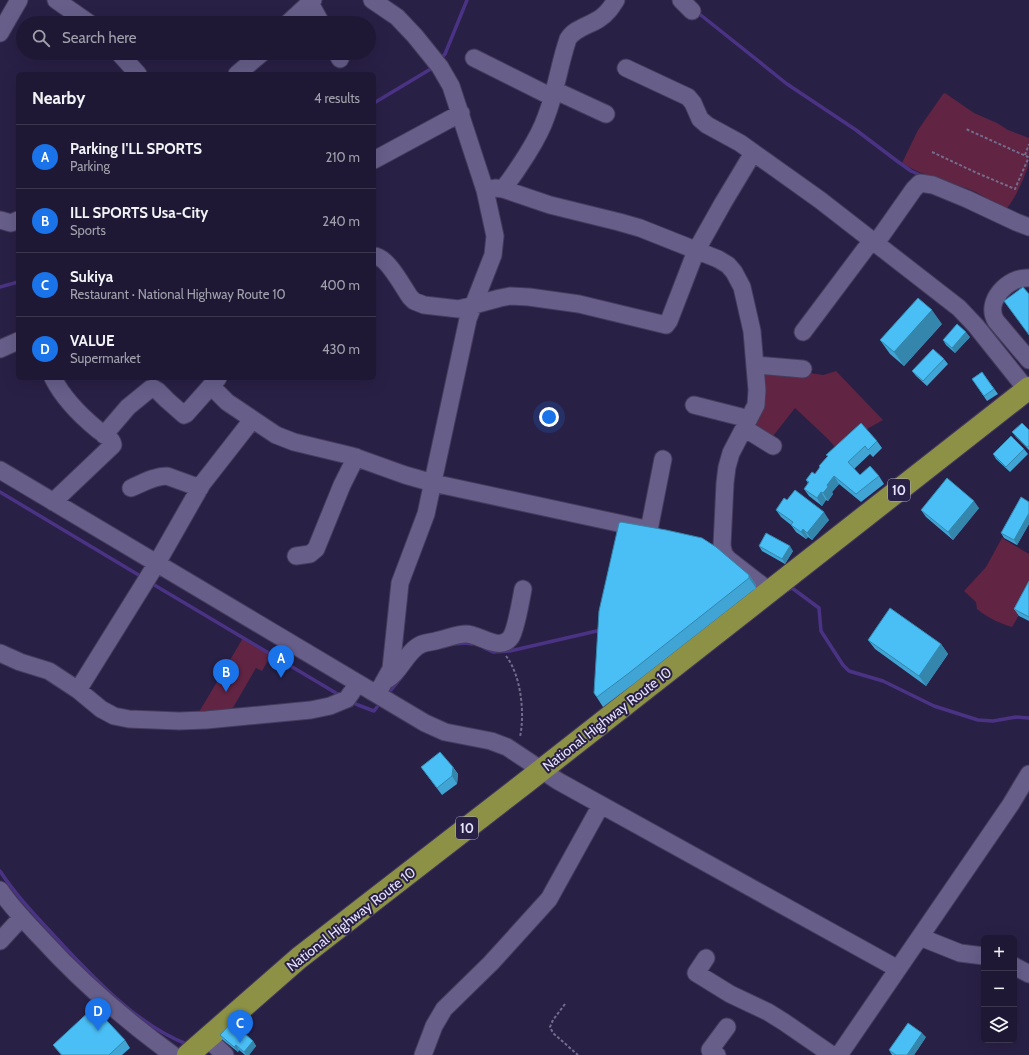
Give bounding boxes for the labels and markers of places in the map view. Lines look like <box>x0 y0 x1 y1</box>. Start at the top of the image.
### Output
pin: A <box>268 645 294 678</box>
pin: B <box>213 659 239 692</box>
pin: D <box>85 998 111 1031</box>
pin: C <box>227 1010 253 1043</box>

